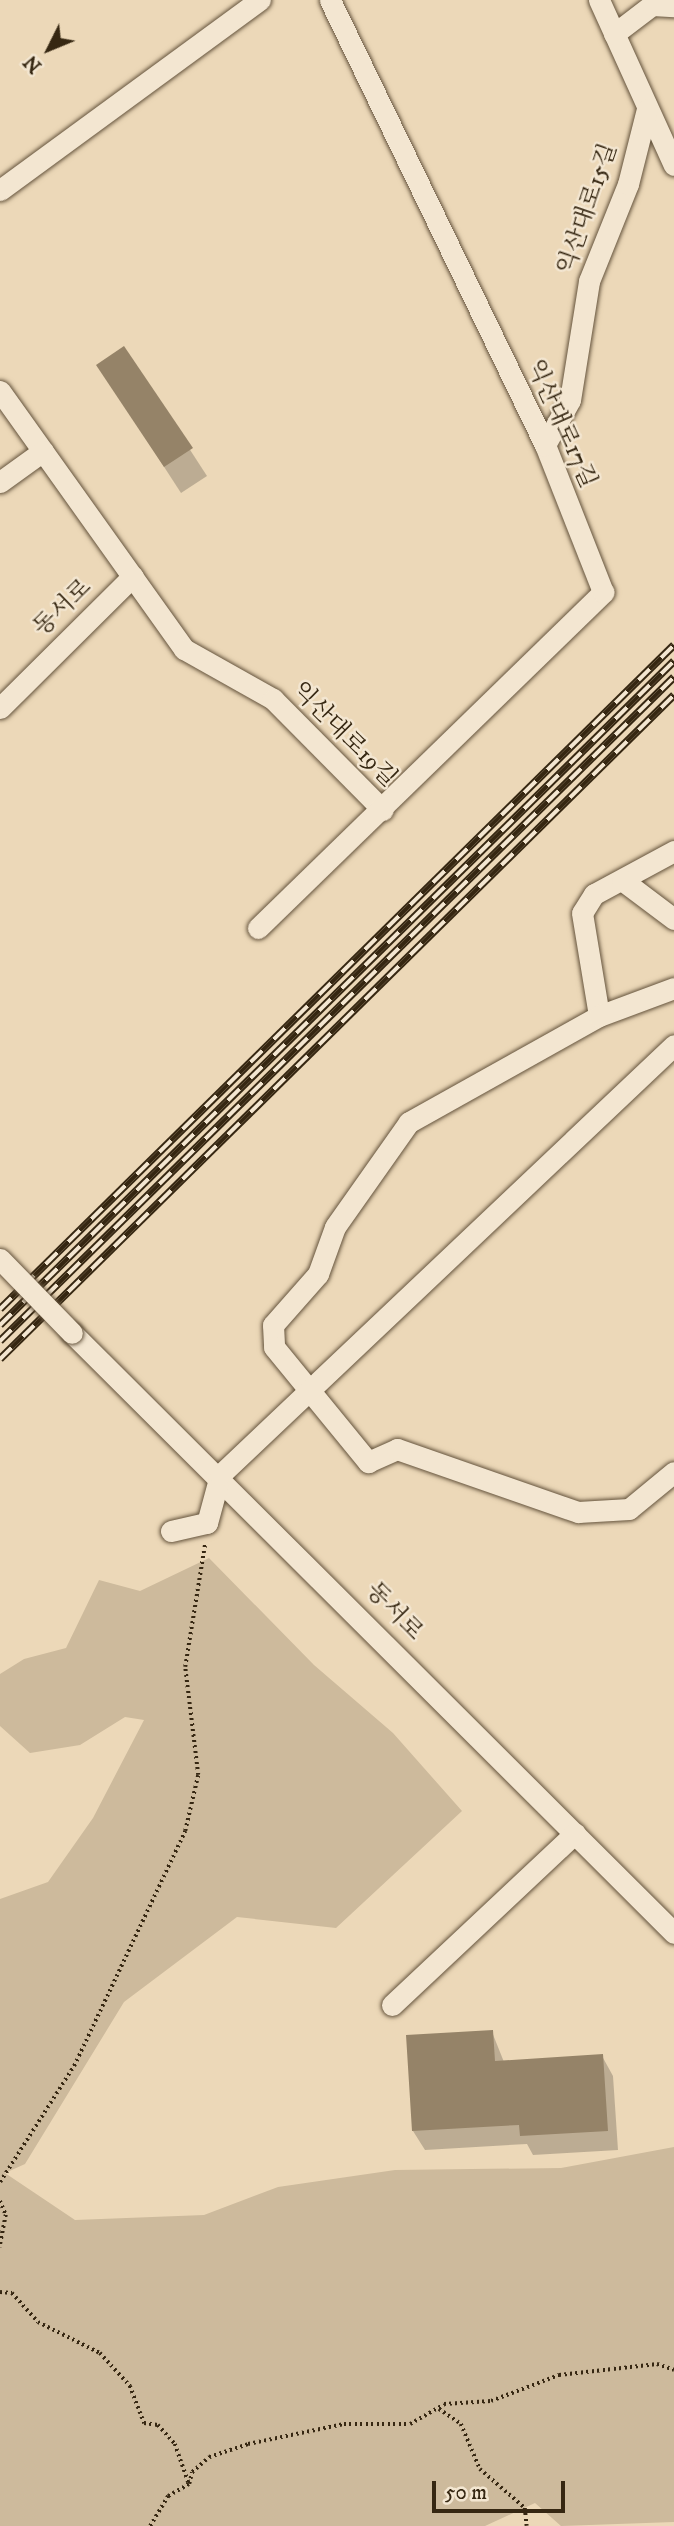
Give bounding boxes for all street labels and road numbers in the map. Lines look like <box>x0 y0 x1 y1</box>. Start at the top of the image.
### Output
street label: 익산대로15길 <box>552 140 624 278</box>
street label: 익산대로17길 <box>520 355 602 493</box>
street label: 동서로 <box>28 573 98 643</box>
street label: 익산대로19길 <box>286 677 402 793</box>
street label: 동서로 <box>359 1577 429 1647</box>

